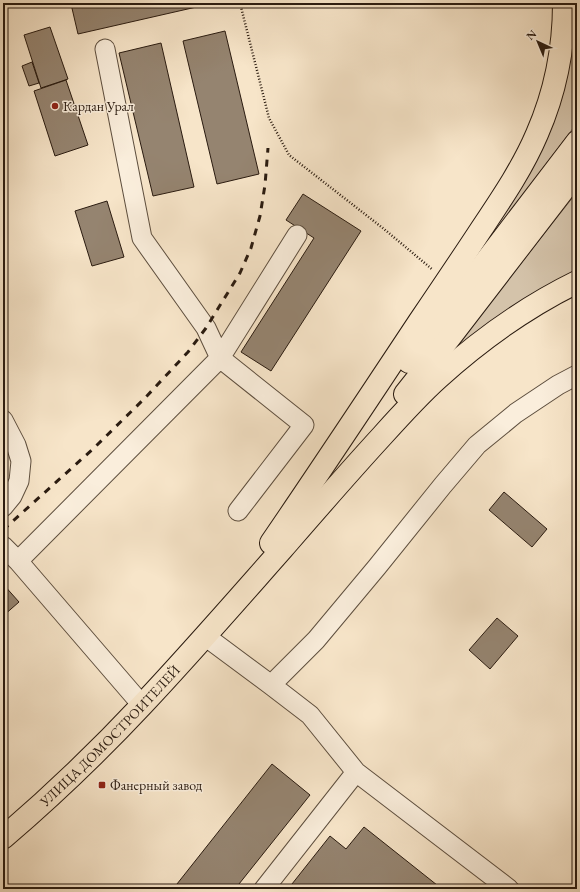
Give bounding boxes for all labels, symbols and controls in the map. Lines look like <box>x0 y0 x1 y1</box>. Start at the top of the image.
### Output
north arrow <box>518 22 558 62</box>
text: N <box>523 27 539 43</box>
place label: Кардан Урал <box>63 97 134 115</box>
marker: Кардан Урал <box>50 101 60 111</box>
street label: УЛИЦА ДОМОСТРОИТЕЛЕЙ <box>35 661 184 811</box>
place label: Фанерный завод <box>110 776 203 794</box>
marker: Фанерный завод <box>97 780 107 790</box>

